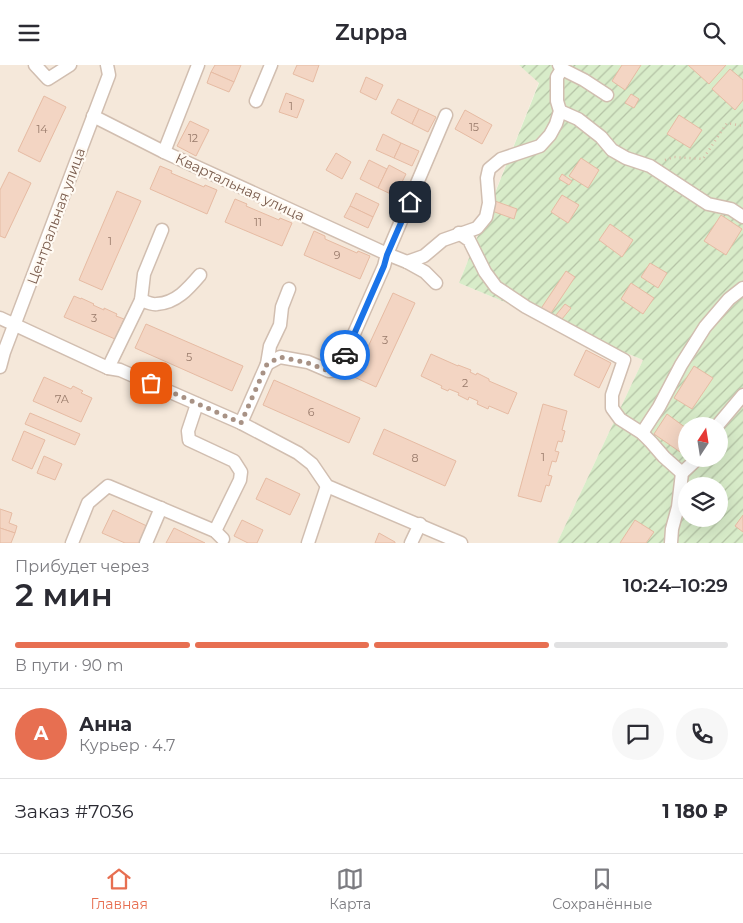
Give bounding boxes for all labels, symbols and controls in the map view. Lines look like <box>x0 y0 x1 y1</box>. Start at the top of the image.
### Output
icon: menu <box>15 19 43 47</box>
text: Zuppa <box>335 19 408 46</box>
icon: search <box>700 19 728 47</box>
house number: 1 <box>289 99 293 113</box>
house number: 15 <box>469 120 479 134</box>
house number: 14 <box>36 122 48 136</box>
house number: 12 <box>188 131 198 145</box>
street label: Центральная улица <box>23 145 89 287</box>
street label: Квартальная улица <box>172 149 308 225</box>
pin <box>389 181 431 223</box>
icon: home <box>396 188 424 216</box>
house number: 11 <box>254 215 262 229</box>
house number: 1 <box>108 234 112 248</box>
house number: 9 <box>334 248 341 262</box>
house number: 3 <box>91 311 97 325</box>
courier <box>320 330 370 380</box>
house number: 3 <box>382 333 388 347</box>
icon: car <box>331 341 359 369</box>
house number: 5 <box>186 350 192 364</box>
pin <box>130 362 172 404</box>
icon: bag <box>137 369 165 397</box>
house number: 2 <box>462 376 468 390</box>
house number: 7А <box>55 392 70 406</box>
house number: 6 <box>308 405 315 419</box>
north arrow <box>678 417 728 467</box>
map controls <box>678 417 728 527</box>
house number: 1 <box>541 450 545 464</box>
house number: 8 <box>411 451 419 465</box>
button: layers <box>678 477 728 527</box>
text: Прибудет через <box>15 557 150 576</box>
text: 10:24–10:29 <box>623 574 728 597</box>
text: 2 мин <box>15 575 113 614</box>
text: В пути · 90 m <box>15 656 123 675</box>
button: chat <box>612 708 664 760</box>
button: phone <box>676 708 728 760</box>
text: Анна <box>79 713 132 736</box>
text: А <box>33 722 49 745</box>
text: Курьер · 4.7 <box>79 736 176 755</box>
text: Заказ #7036 <box>15 800 134 823</box>
text: 1 180 ₽ <box>662 800 728 823</box>
tab: Главная <box>91 865 148 913</box>
tab: Карта <box>329 865 371 913</box>
tab: Сохранённые <box>552 865 652 913</box>

